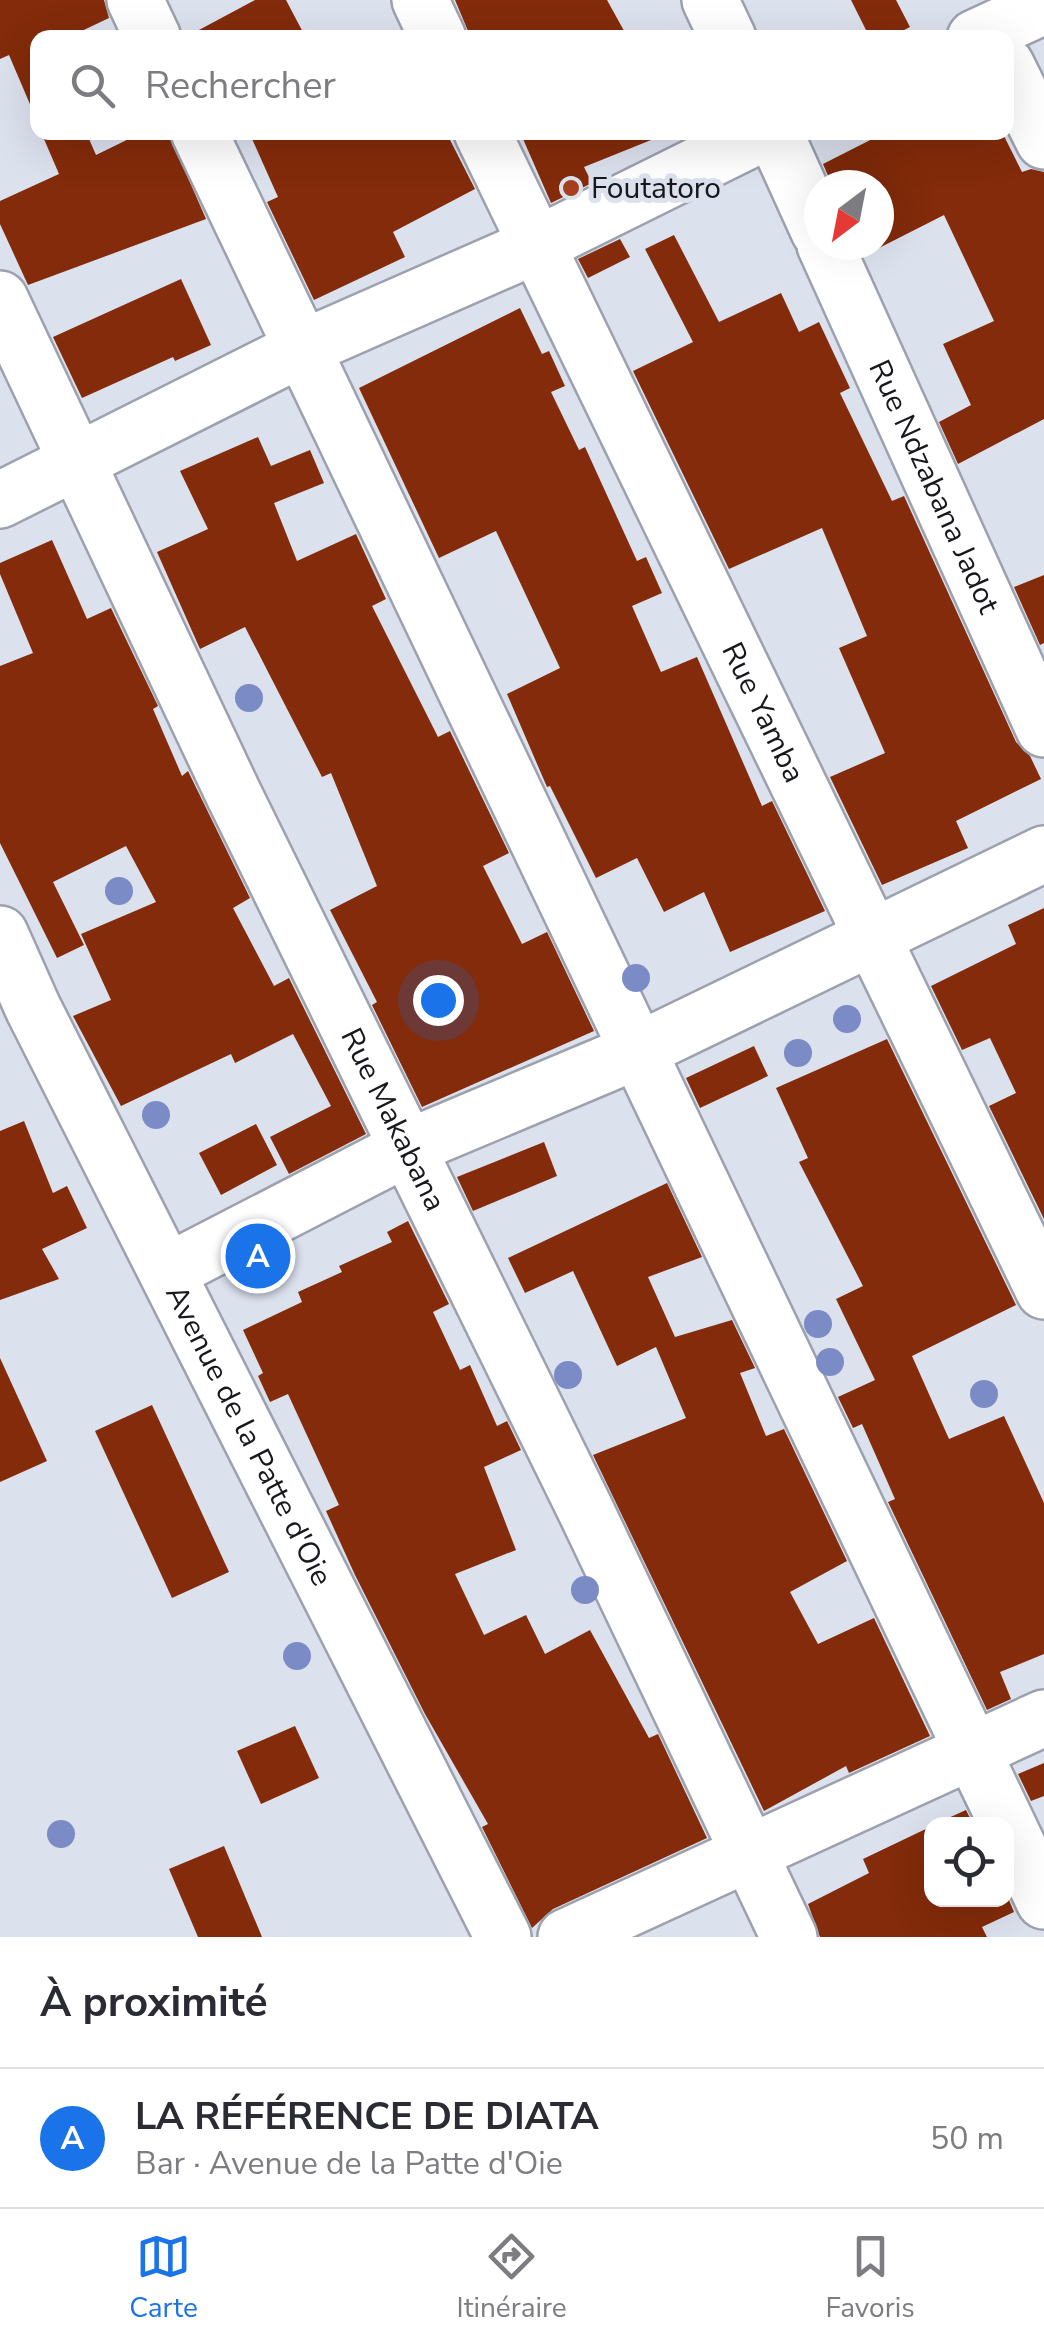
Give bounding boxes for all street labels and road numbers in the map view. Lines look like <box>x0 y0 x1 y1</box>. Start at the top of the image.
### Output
street label: Rue Ndzabana Jadot <box>859 353 1010 620</box>
street label: Rue Yamba <box>712 635 815 789</box>
street label: Rue Makabana <box>331 1021 456 1218</box>
street label: Avenue de la Patte d'Oie <box>156 1278 342 1593</box>

